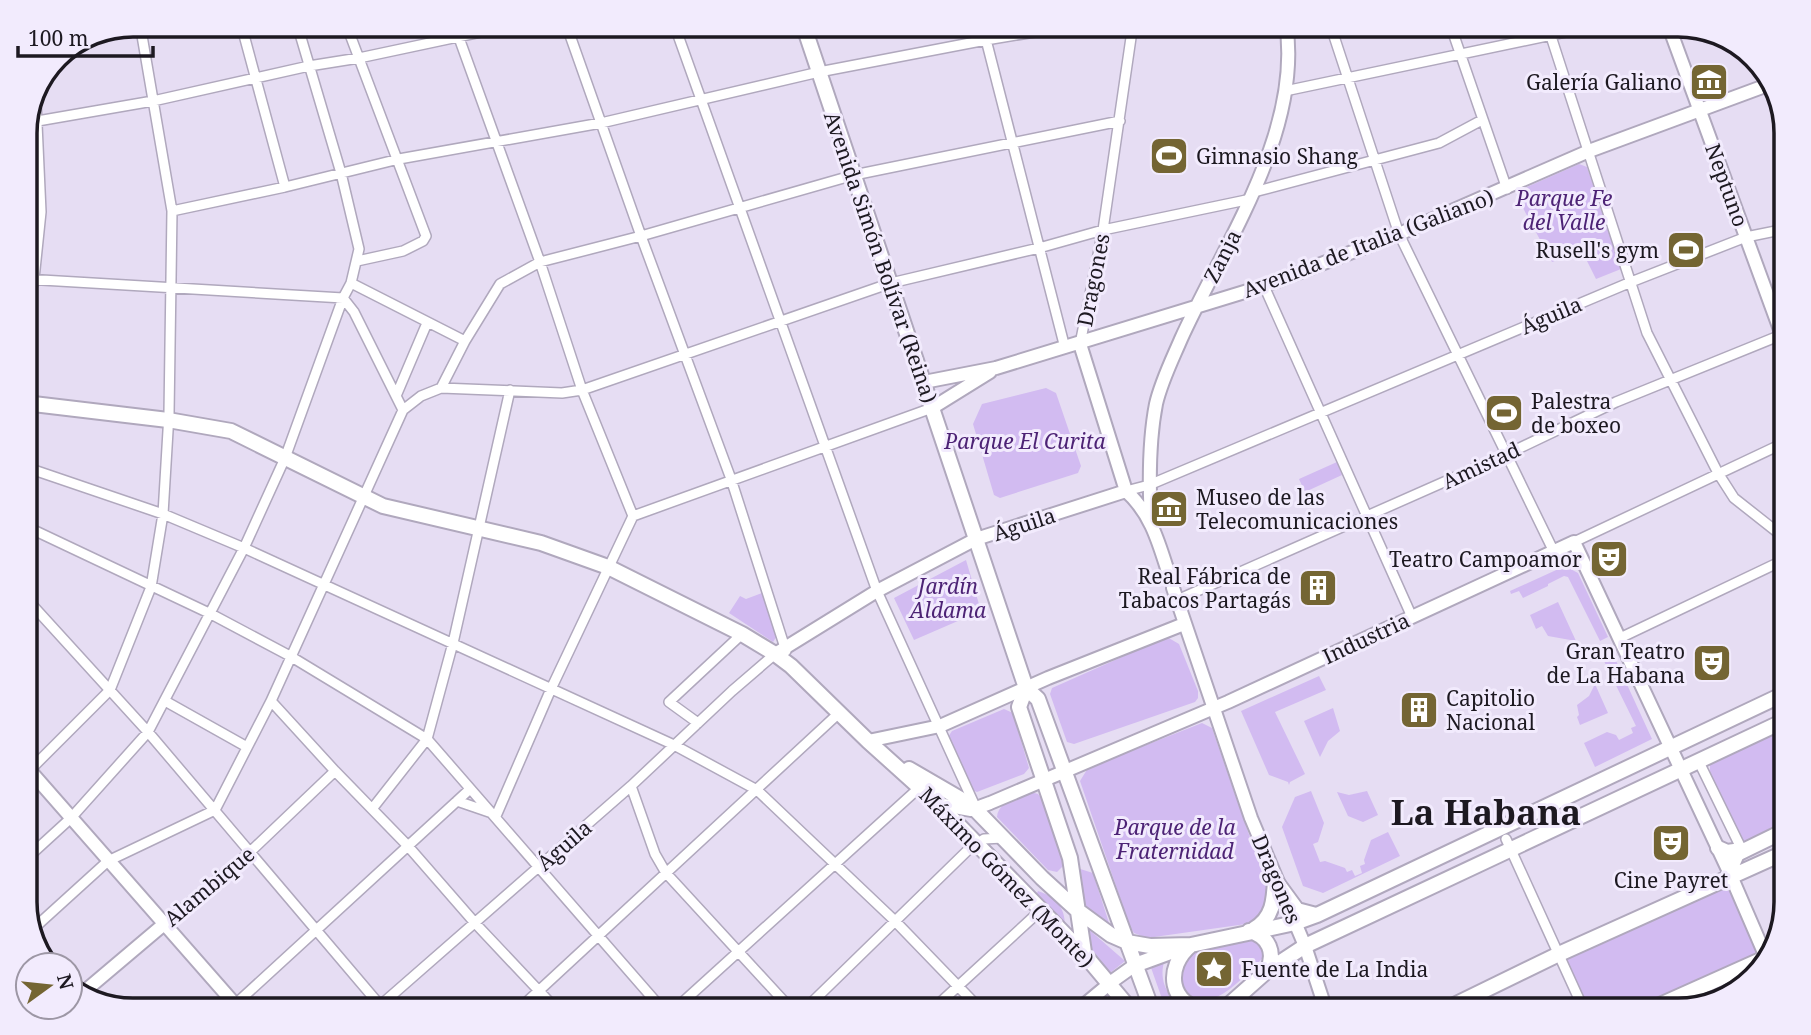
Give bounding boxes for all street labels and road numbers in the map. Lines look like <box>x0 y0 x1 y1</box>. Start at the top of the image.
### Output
street label: Avenida Simón Bolívar (Reina) <box>818 108 944 406</box>
street label: Neptuno <box>1699 140 1755 230</box>
street label: Avenida de Italia (Galiano) <box>1239 182 1497 304</box>
street label: Zanja <box>1197 225 1247 287</box>
street label: Dragones <box>1070 231 1116 329</box>
street label: Águila <box>1516 290 1586 340</box>
street label: Amistad <box>1437 435 1525 495</box>
street label: Águila <box>989 501 1059 547</box>
street label: Industria <box>1318 606 1414 670</box>
street label: Máximo Gómez (Monte) <box>913 781 1101 973</box>
street label: Águila <box>531 813 597 877</box>
street label: Dragones <box>1246 830 1308 928</box>
street label: Alambique <box>158 840 260 932</box>

